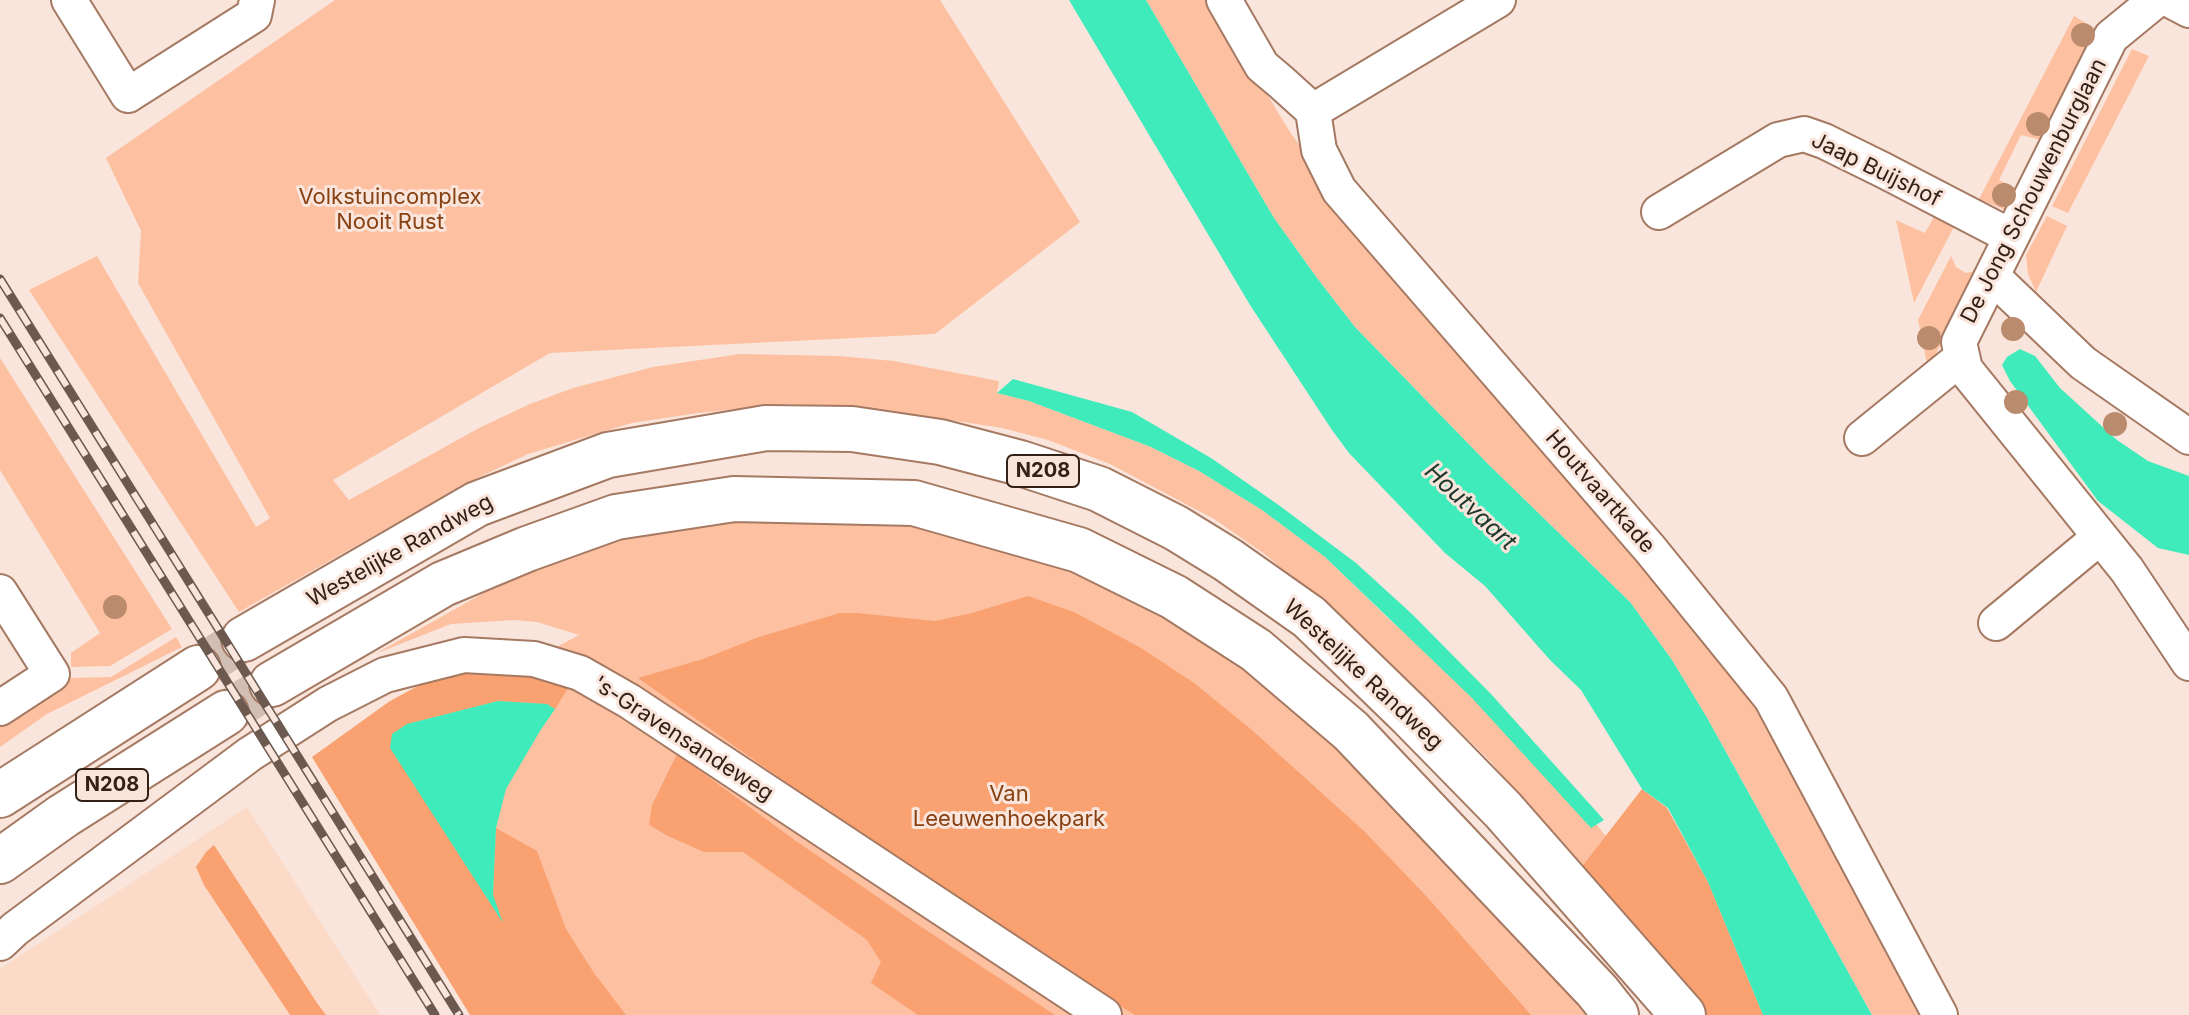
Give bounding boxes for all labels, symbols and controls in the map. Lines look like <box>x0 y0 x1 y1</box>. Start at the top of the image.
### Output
street label: De Jong Schouwenburglaan <box>1956 54 2112 328</box>
street label: Jaap Buijshof <box>1807 127 1945 213</box>
park label: Volkstuincomplex Nooit Rust <box>299 184 481 236</box>
street label: Houtvaartkade <box>1540 425 1660 559</box>
road number: N208 <box>1007 455 1079 487</box>
water label: Houtvaart <box>1418 457 1522 557</box>
street label: Westelijke Randweg <box>303 489 497 613</box>
street label: Westelijke Randweg <box>1278 594 1448 756</box>
street label: 's-Gravensandeweg <box>588 671 778 807</box>
road number: N208 <box>76 769 148 801</box>
park label: Van Leeuwenhoekpark <box>913 781 1105 832</box>

